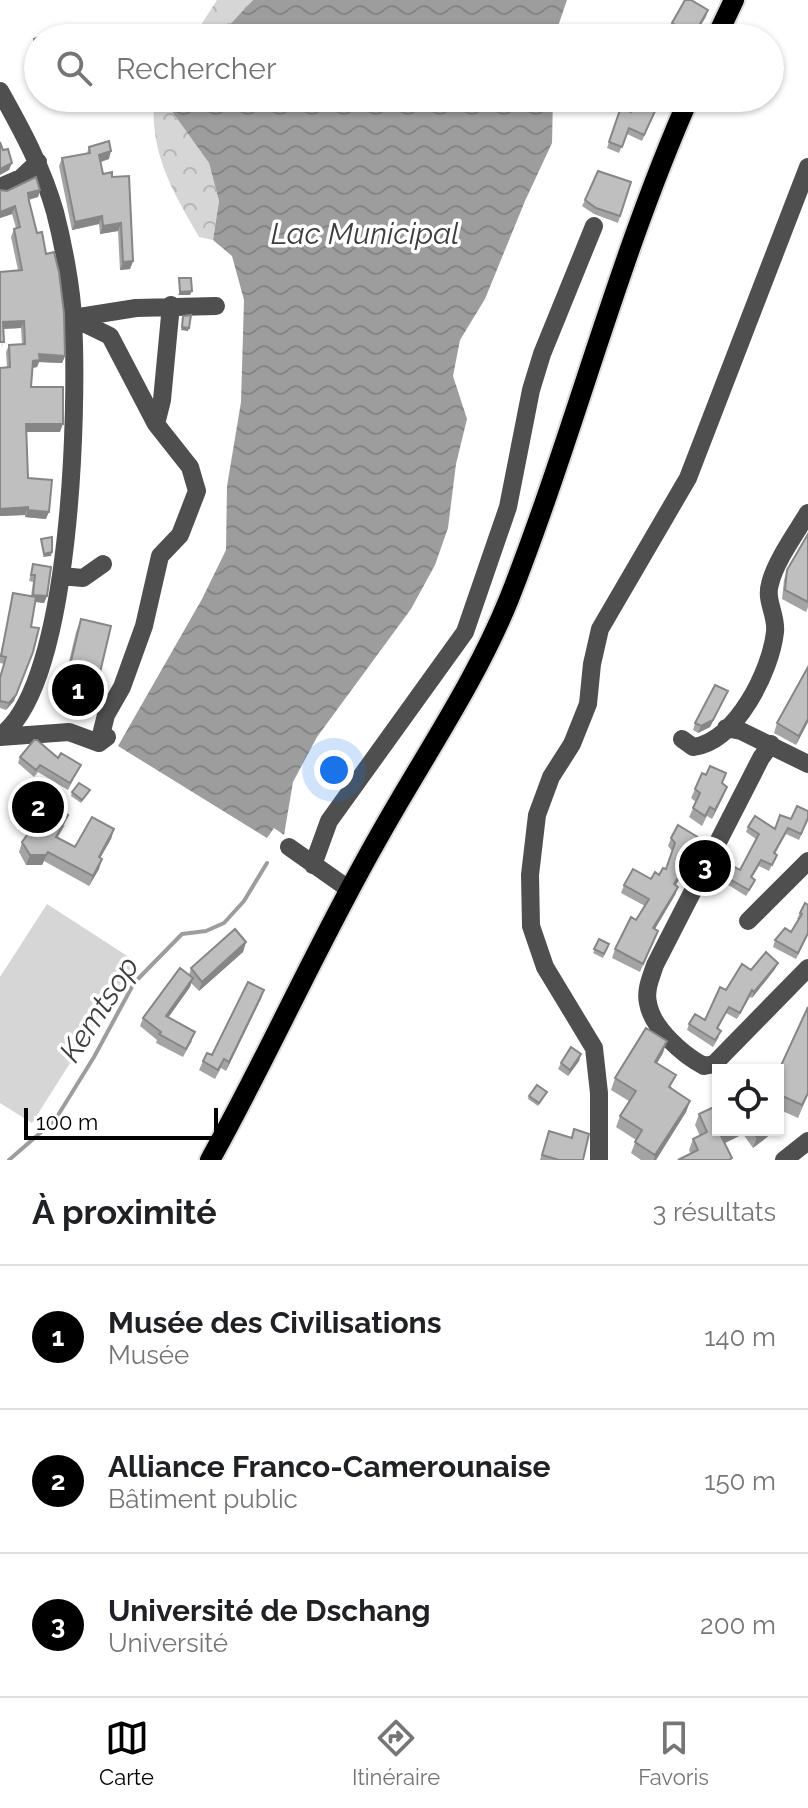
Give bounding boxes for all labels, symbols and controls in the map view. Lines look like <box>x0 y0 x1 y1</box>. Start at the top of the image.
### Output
search box <box>24 24 784 112</box>
icon: search <box>52 46 96 90</box>
text: Rechercher <box>116 51 276 86</box>
water label: Lac Municipal <box>271 216 459 251</box>
pin: 1 <box>52 660 104 720</box>
your location <box>314 750 354 790</box>
pin: 2 <box>12 777 64 837</box>
pin: 3 <box>679 836 731 896</box>
water label: Kemtsop <box>52 950 146 1068</box>
map controls <box>712 1064 784 1136</box>
button: locate <box>712 1064 784 1136</box>
scale bar <box>24 1104 218 1140</box>
text: 100 m <box>36 1109 98 1135</box>
text: À proximité <box>32 1192 217 1232</box>
text: 3 résultats <box>652 1197 776 1227</box>
text: Musée des Civilisations <box>108 1305 442 1340</box>
text: 1 <box>52 1322 64 1352</box>
text: 140 m <box>704 1322 776 1352</box>
text: Musée <box>108 1340 189 1370</box>
text: Alliance Franco-Camerounaise <box>108 1449 550 1484</box>
text: 2 <box>51 1466 65 1496</box>
text: 150 m <box>704 1466 776 1496</box>
text: Bâtiment public <box>108 1484 298 1514</box>
text: Université de Dschang <box>108 1593 431 1628</box>
text: 3 <box>51 1610 65 1640</box>
text: 200 m <box>700 1610 776 1640</box>
text: Université <box>108 1628 228 1658</box>
tab: Carte <box>99 1716 154 1790</box>
tab: Itinéraire <box>352 1716 440 1790</box>
tab: Favoris <box>638 1716 709 1790</box>

